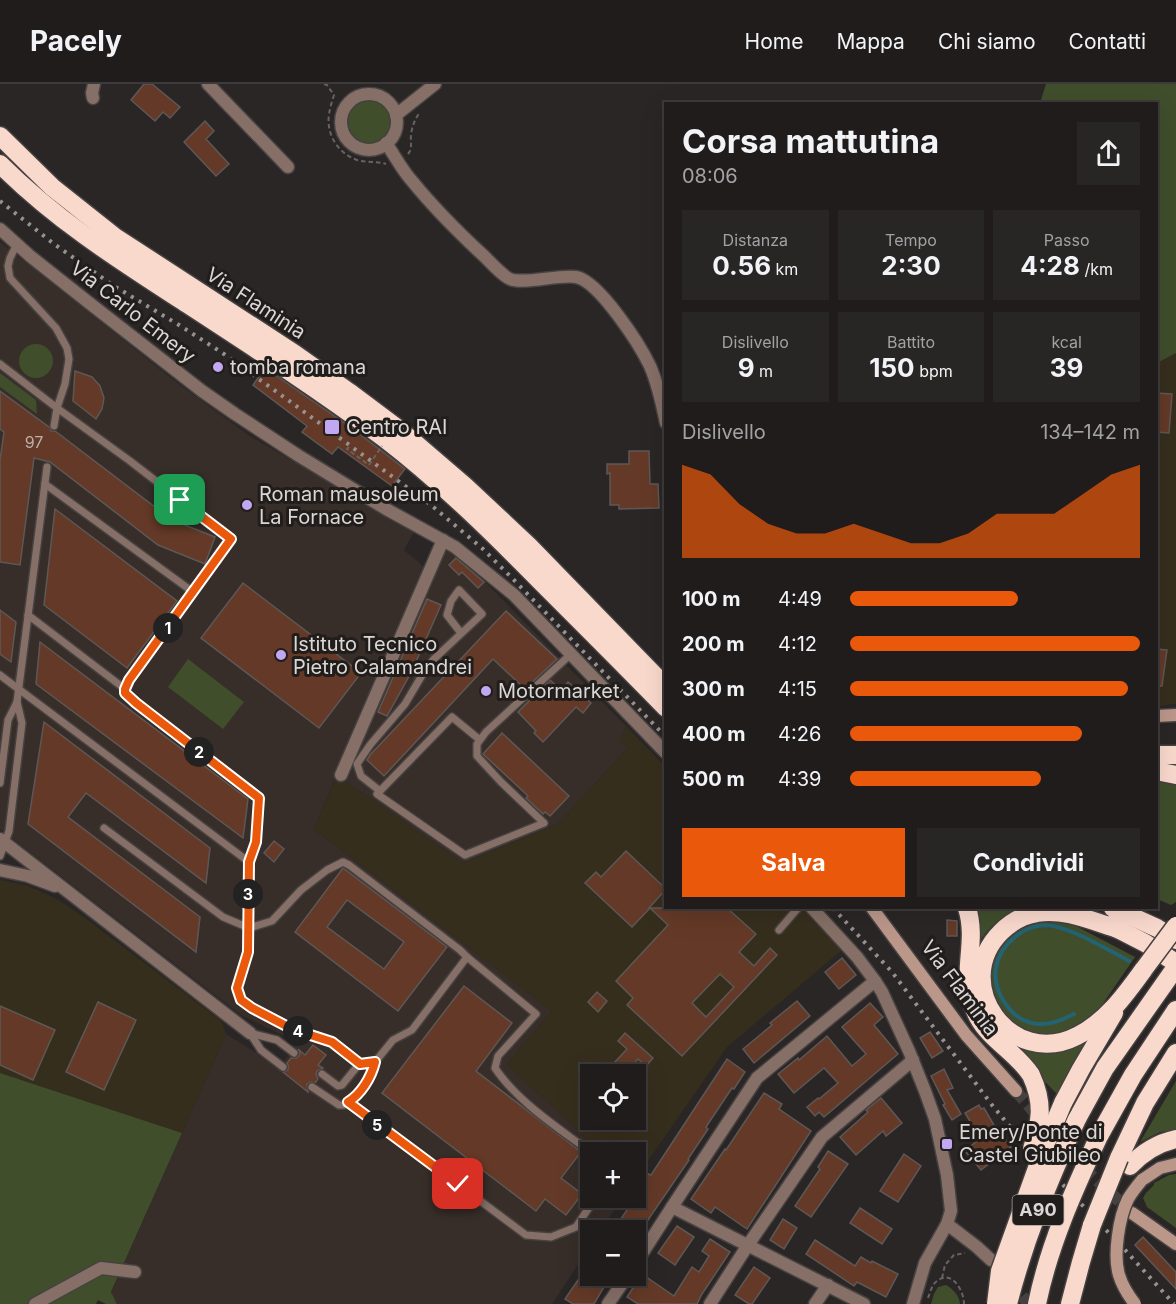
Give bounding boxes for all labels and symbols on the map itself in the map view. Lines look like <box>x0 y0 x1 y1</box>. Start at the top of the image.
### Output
street label: Via Carlo Emery <box>66 256 200 368</box>
street label: Via Flaminia <box>202 262 310 344</box>
place label: tomba romana <box>230 355 366 379</box>
marker: tomba romana <box>211 360 225 374</box>
place label: Centro RAI <box>346 415 447 439</box>
marker: Centro RAI <box>323 418 341 436</box>
house number: 97 <box>25 432 43 452</box>
pin <box>154 474 205 525</box>
place label: Roman mausoleum La Fornace <box>259 482 439 529</box>
marker: Roman mausoleum La Fornace <box>240 498 254 512</box>
pin: 1 <box>153 613 183 643</box>
place label: Istituto Tecnico Pietro Calamandrei <box>293 632 472 679</box>
marker: Istituto Tecnico Pietro Calamandrei <box>274 648 288 662</box>
place label: Motormarket <box>498 679 620 703</box>
marker: Motormarket <box>479 684 493 698</box>
pin: 2 <box>184 737 214 767</box>
pin: 3 <box>233 879 263 909</box>
street label: Via Flaminia <box>916 935 1004 1041</box>
pin: 4 <box>283 1016 313 1046</box>
pin: 5 <box>362 1110 392 1140</box>
place label: Emery/Ponte di Castel Giubileo <box>959 1120 1103 1167</box>
marker: Emery/Ponte di Castel Giubileo <box>940 1137 954 1151</box>
pin <box>432 1158 483 1209</box>
road number: A90 <box>1012 1195 1064 1225</box>

